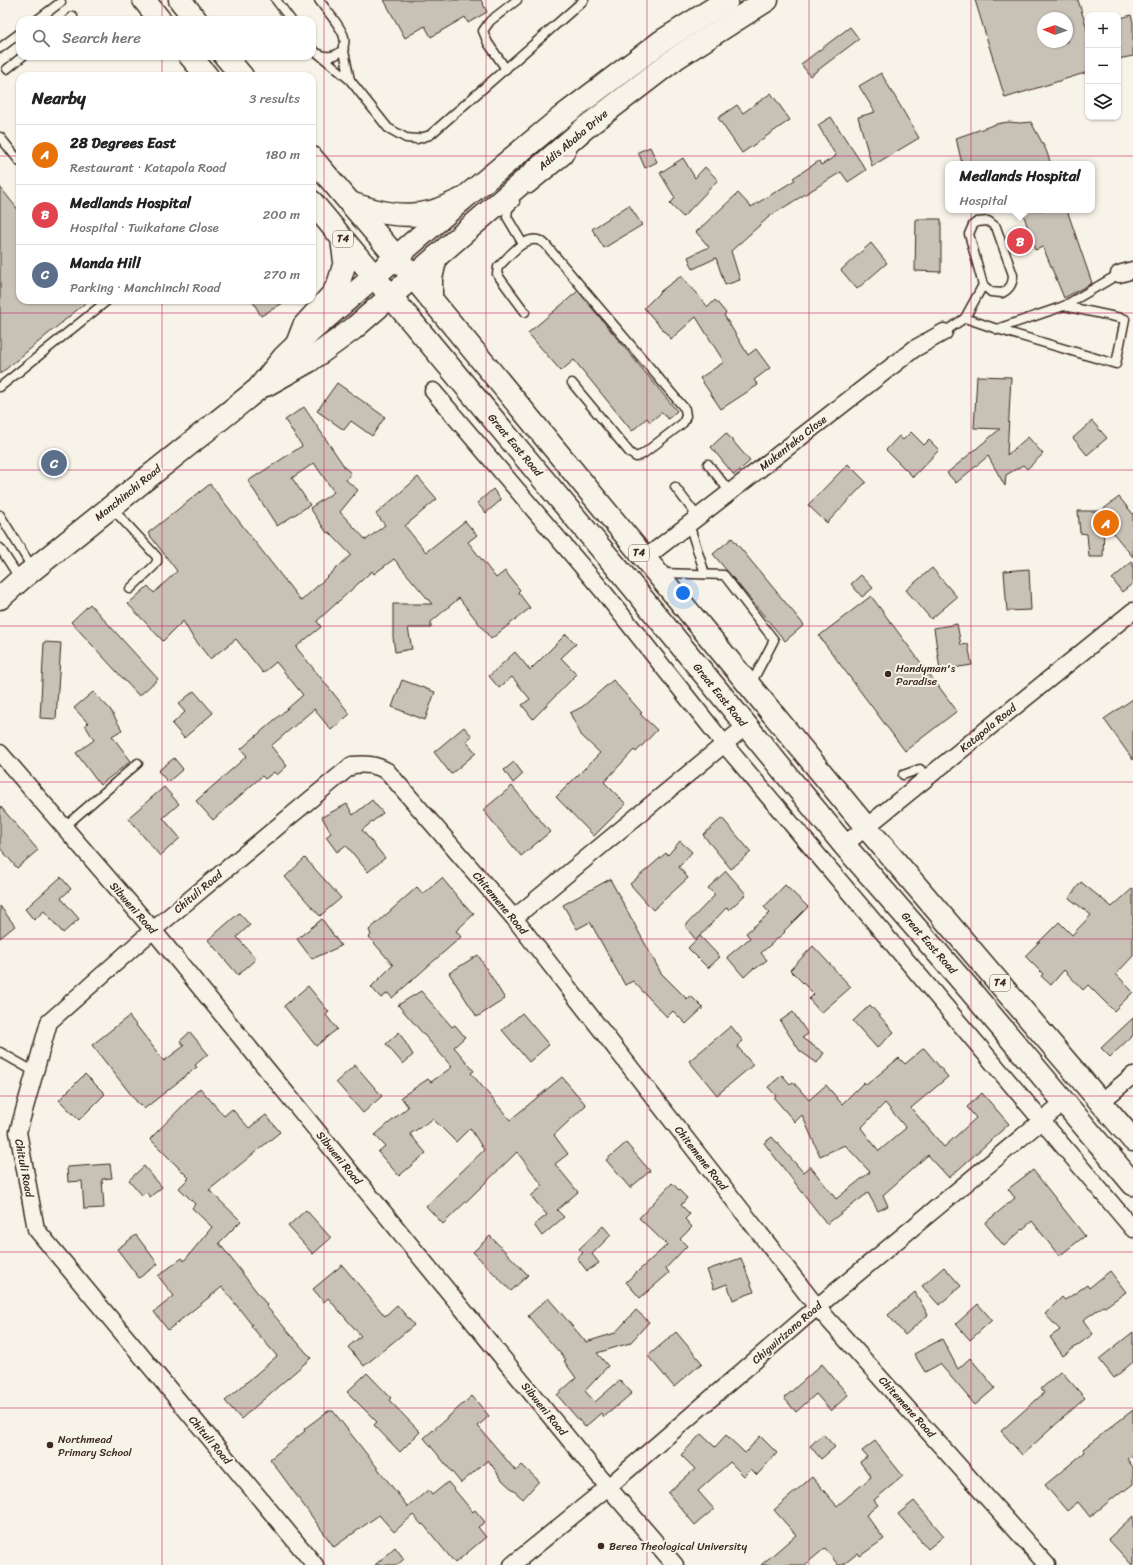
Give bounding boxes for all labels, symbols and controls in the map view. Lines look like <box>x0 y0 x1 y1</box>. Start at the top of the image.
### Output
north arrow <box>1037 12 1073 48</box>
map controls <box>1085 12 1121 120</box>
button: + <box>1085 12 1121 48</box>
search box <box>16 16 316 60</box>
text: Search here <box>62 25 141 51</box>
icon: search <box>30 27 52 49</box>
button: − <box>1085 48 1121 84</box>
text: Nearby <box>32 83 86 113</box>
button: layers <box>1085 84 1121 120</box>
text: 3 results <box>249 87 300 110</box>
street label: Addis Ababa Drive <box>533 105 613 176</box>
text: 28 Degrees East <box>70 130 176 156</box>
text: A <box>41 143 49 166</box>
text: 180 m <box>265 143 300 166</box>
text: Restaurant · Katapola Road <box>70 156 226 179</box>
popup <box>945 161 1095 213</box>
text: Medlands Hospital <box>959 163 1081 189</box>
text: Hospital <box>959 189 1007 212</box>
text: Medlands Hospital <box>70 190 191 216</box>
text: B <box>41 203 49 226</box>
text: 200 m <box>263 203 300 226</box>
text: Hospital · Twikatane Close <box>70 216 219 239</box>
pin: B <box>1007 226 1033 256</box>
road number: T4 <box>333 231 353 247</box>
text: Manda Hill <box>70 250 141 276</box>
text: C <box>41 263 49 286</box>
text: 270 m <box>263 263 300 286</box>
text: Parking · Manchinchi Road <box>70 276 220 299</box>
street label: Great East Road <box>483 409 548 482</box>
street label: Mukenteka Close <box>755 410 832 476</box>
pin: C <box>41 448 67 478</box>
street label: Manchinchi Road <box>90 459 167 526</box>
pin: A <box>1093 508 1119 538</box>
road number: T4 <box>629 545 649 561</box>
your location <box>673 583 693 603</box>
street label: Great East Road <box>688 659 753 732</box>
place label: Handyman's Paradise <box>896 659 956 691</box>
marker: Handyman's Paradise <box>883 669 893 679</box>
street label: Katapola Road <box>955 698 1022 757</box>
street label: Chituli Road <box>169 865 228 918</box>
street label: Chitemene Road <box>468 867 533 940</box>
street label: Sibweni Road <box>105 877 162 940</box>
street label: Great East Road <box>896 907 962 979</box>
road number: T4 <box>990 975 1010 991</box>
street label: Chitemene Road <box>670 1121 733 1195</box>
street label: Sibweni Road <box>311 1127 367 1190</box>
street label: Chituli Road <box>9 1137 39 1200</box>
street label: Chigwirizano Road <box>748 1296 827 1369</box>
street label: Chitemene Road <box>874 1372 941 1443</box>
street label: Sibweni Road <box>516 1378 572 1441</box>
street label: Chituli Road <box>184 1411 237 1470</box>
place label: Northmead Primary School <box>58 1430 133 1462</box>
marker: Northmead Primary School <box>45 1440 55 1450</box>
place label: Berea Theological University <box>609 1537 748 1556</box>
marker: Berea Theological University <box>596 1541 606 1551</box>

